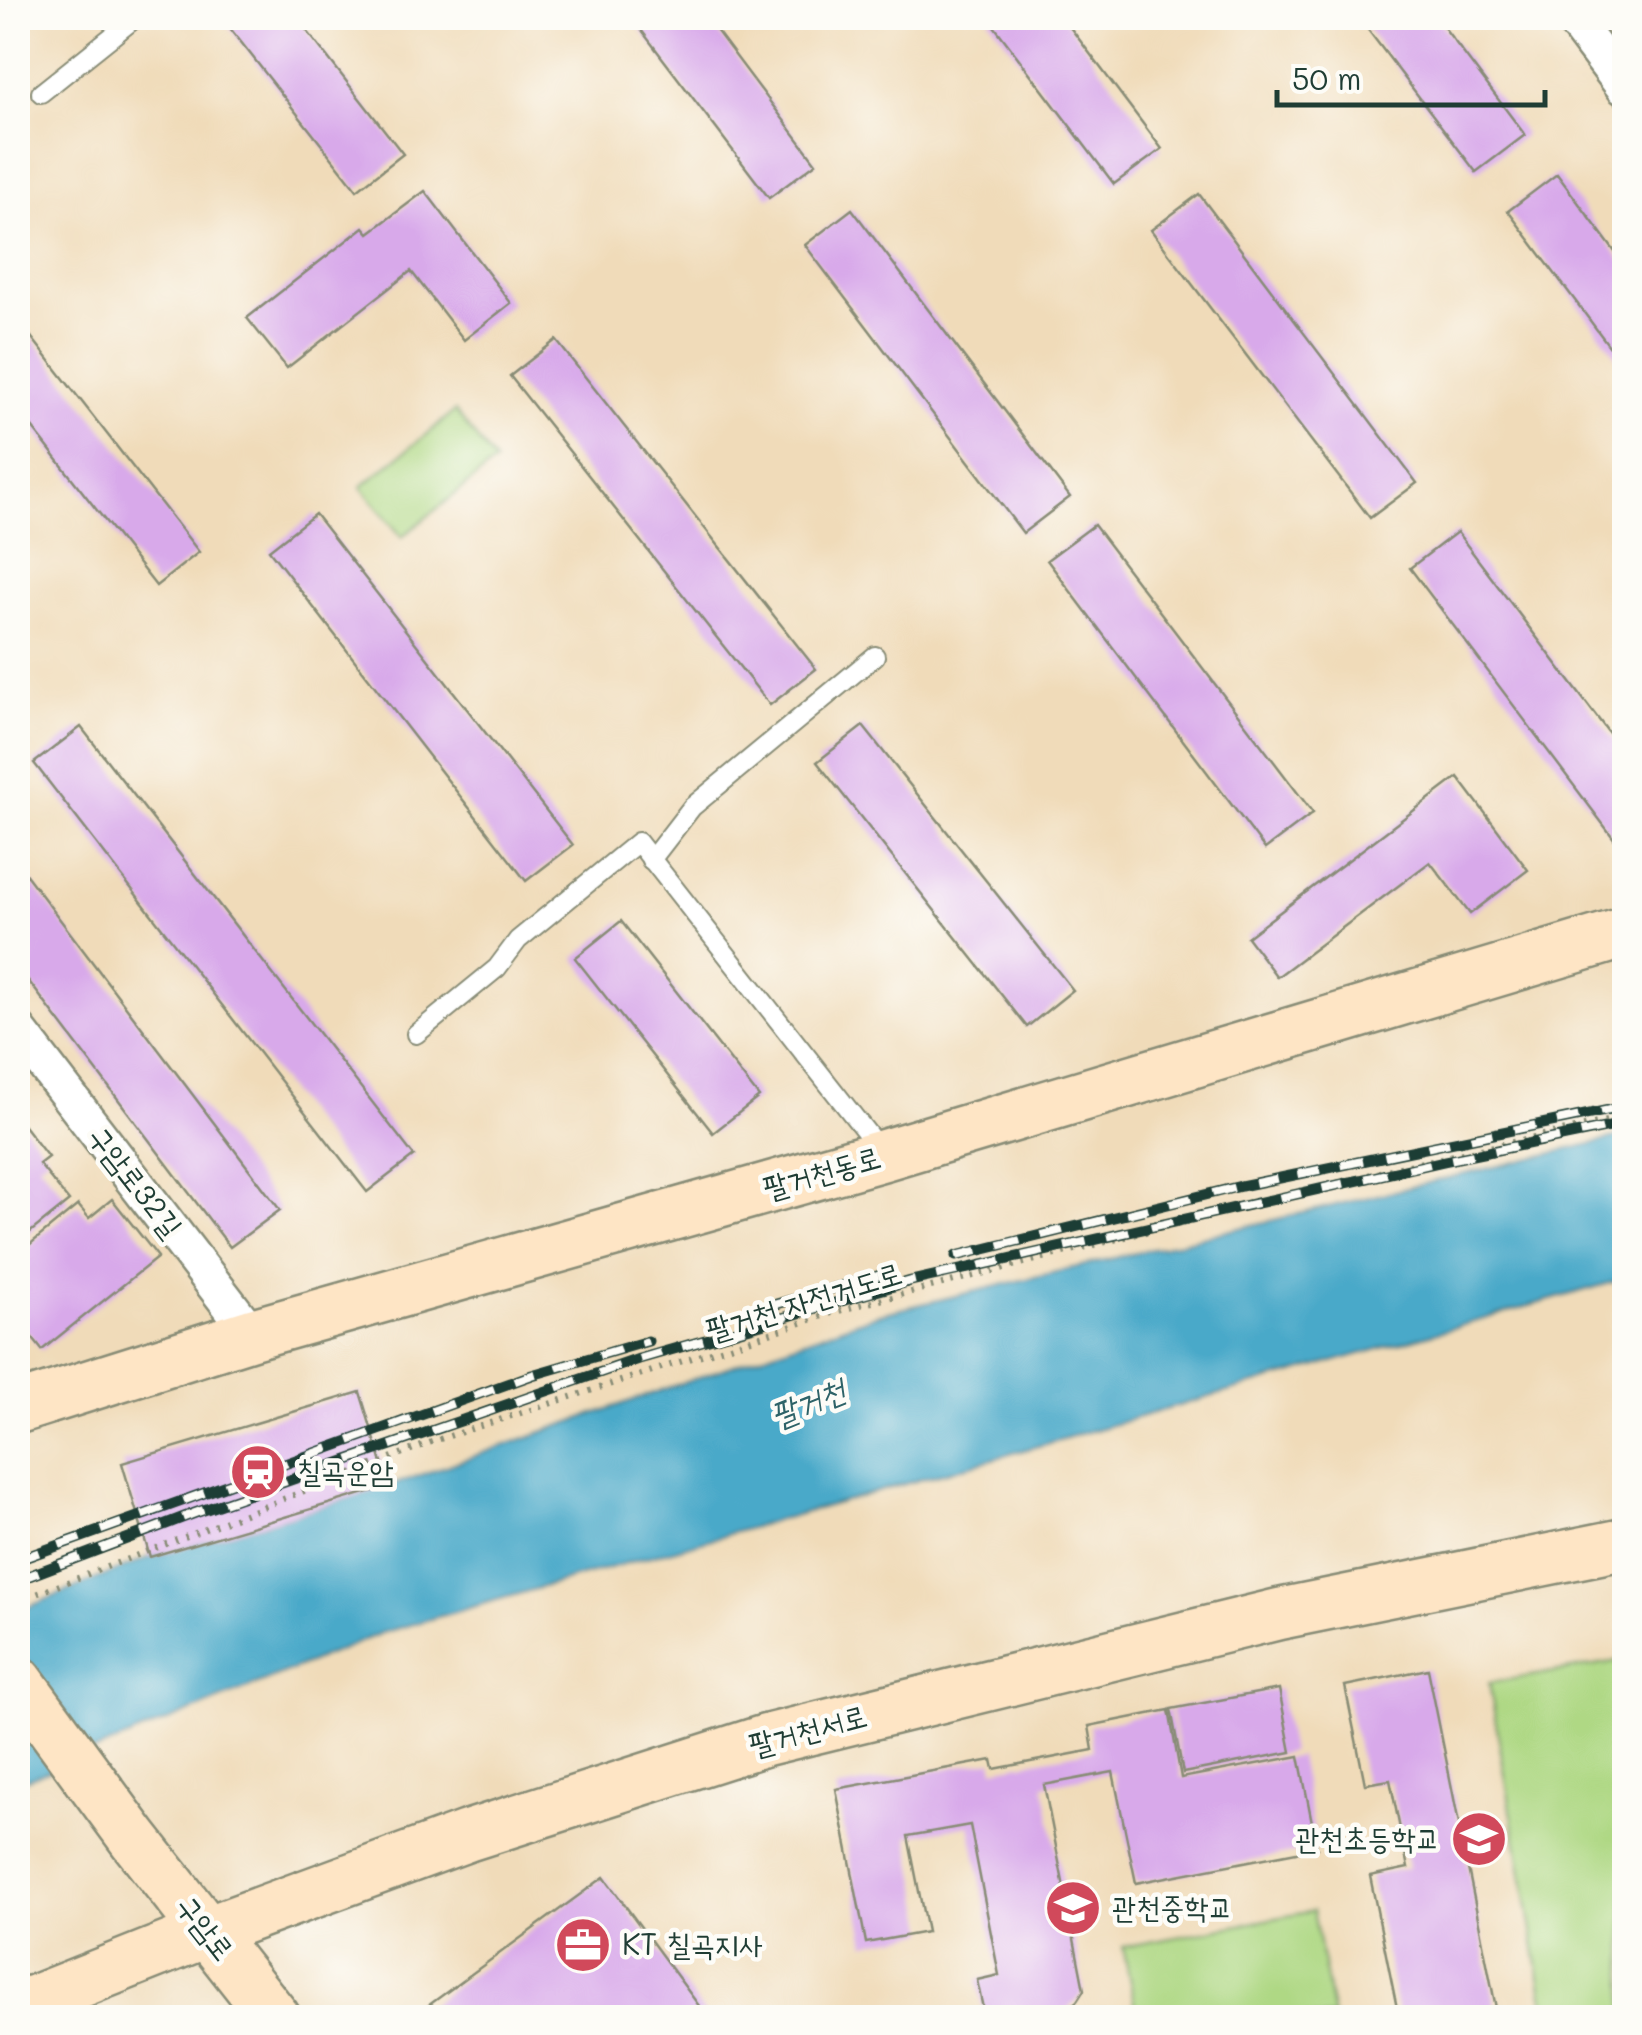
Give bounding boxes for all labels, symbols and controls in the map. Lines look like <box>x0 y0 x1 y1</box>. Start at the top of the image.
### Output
scale bar <box>1277 45 1544 107</box>
text: 50 m <box>1292 58 1362 98</box>
street label: 구암로32길 <box>81 1117 193 1245</box>
street label: 팔거천동로 <box>758 1135 885 1207</box>
street label: 팔거천 자전거도로 <box>701 1251 906 1349</box>
water label: 팔거천 <box>764 1366 854 1435</box>
station icon: 칠곡운암 <box>228 1442 288 1502</box>
place label: 칠곡운암 <box>297 1450 394 1490</box>
street label: 팔거천서로 <box>744 1694 871 1764</box>
school or university icon: 관천초등학교 <box>1449 1809 1509 1869</box>
place label: 관천초등학교 <box>1295 1817 1440 1857</box>
school or university icon: 관천중학교 <box>1043 1878 1103 1938</box>
street label: 구암로 <box>169 1886 245 1968</box>
place label: 관천중학교 <box>1112 1886 1233 1926</box>
office icon: KT 칠곡지사 <box>553 1915 613 1975</box>
place label: KT 칠곡지사 <box>622 1923 763 1963</box>

